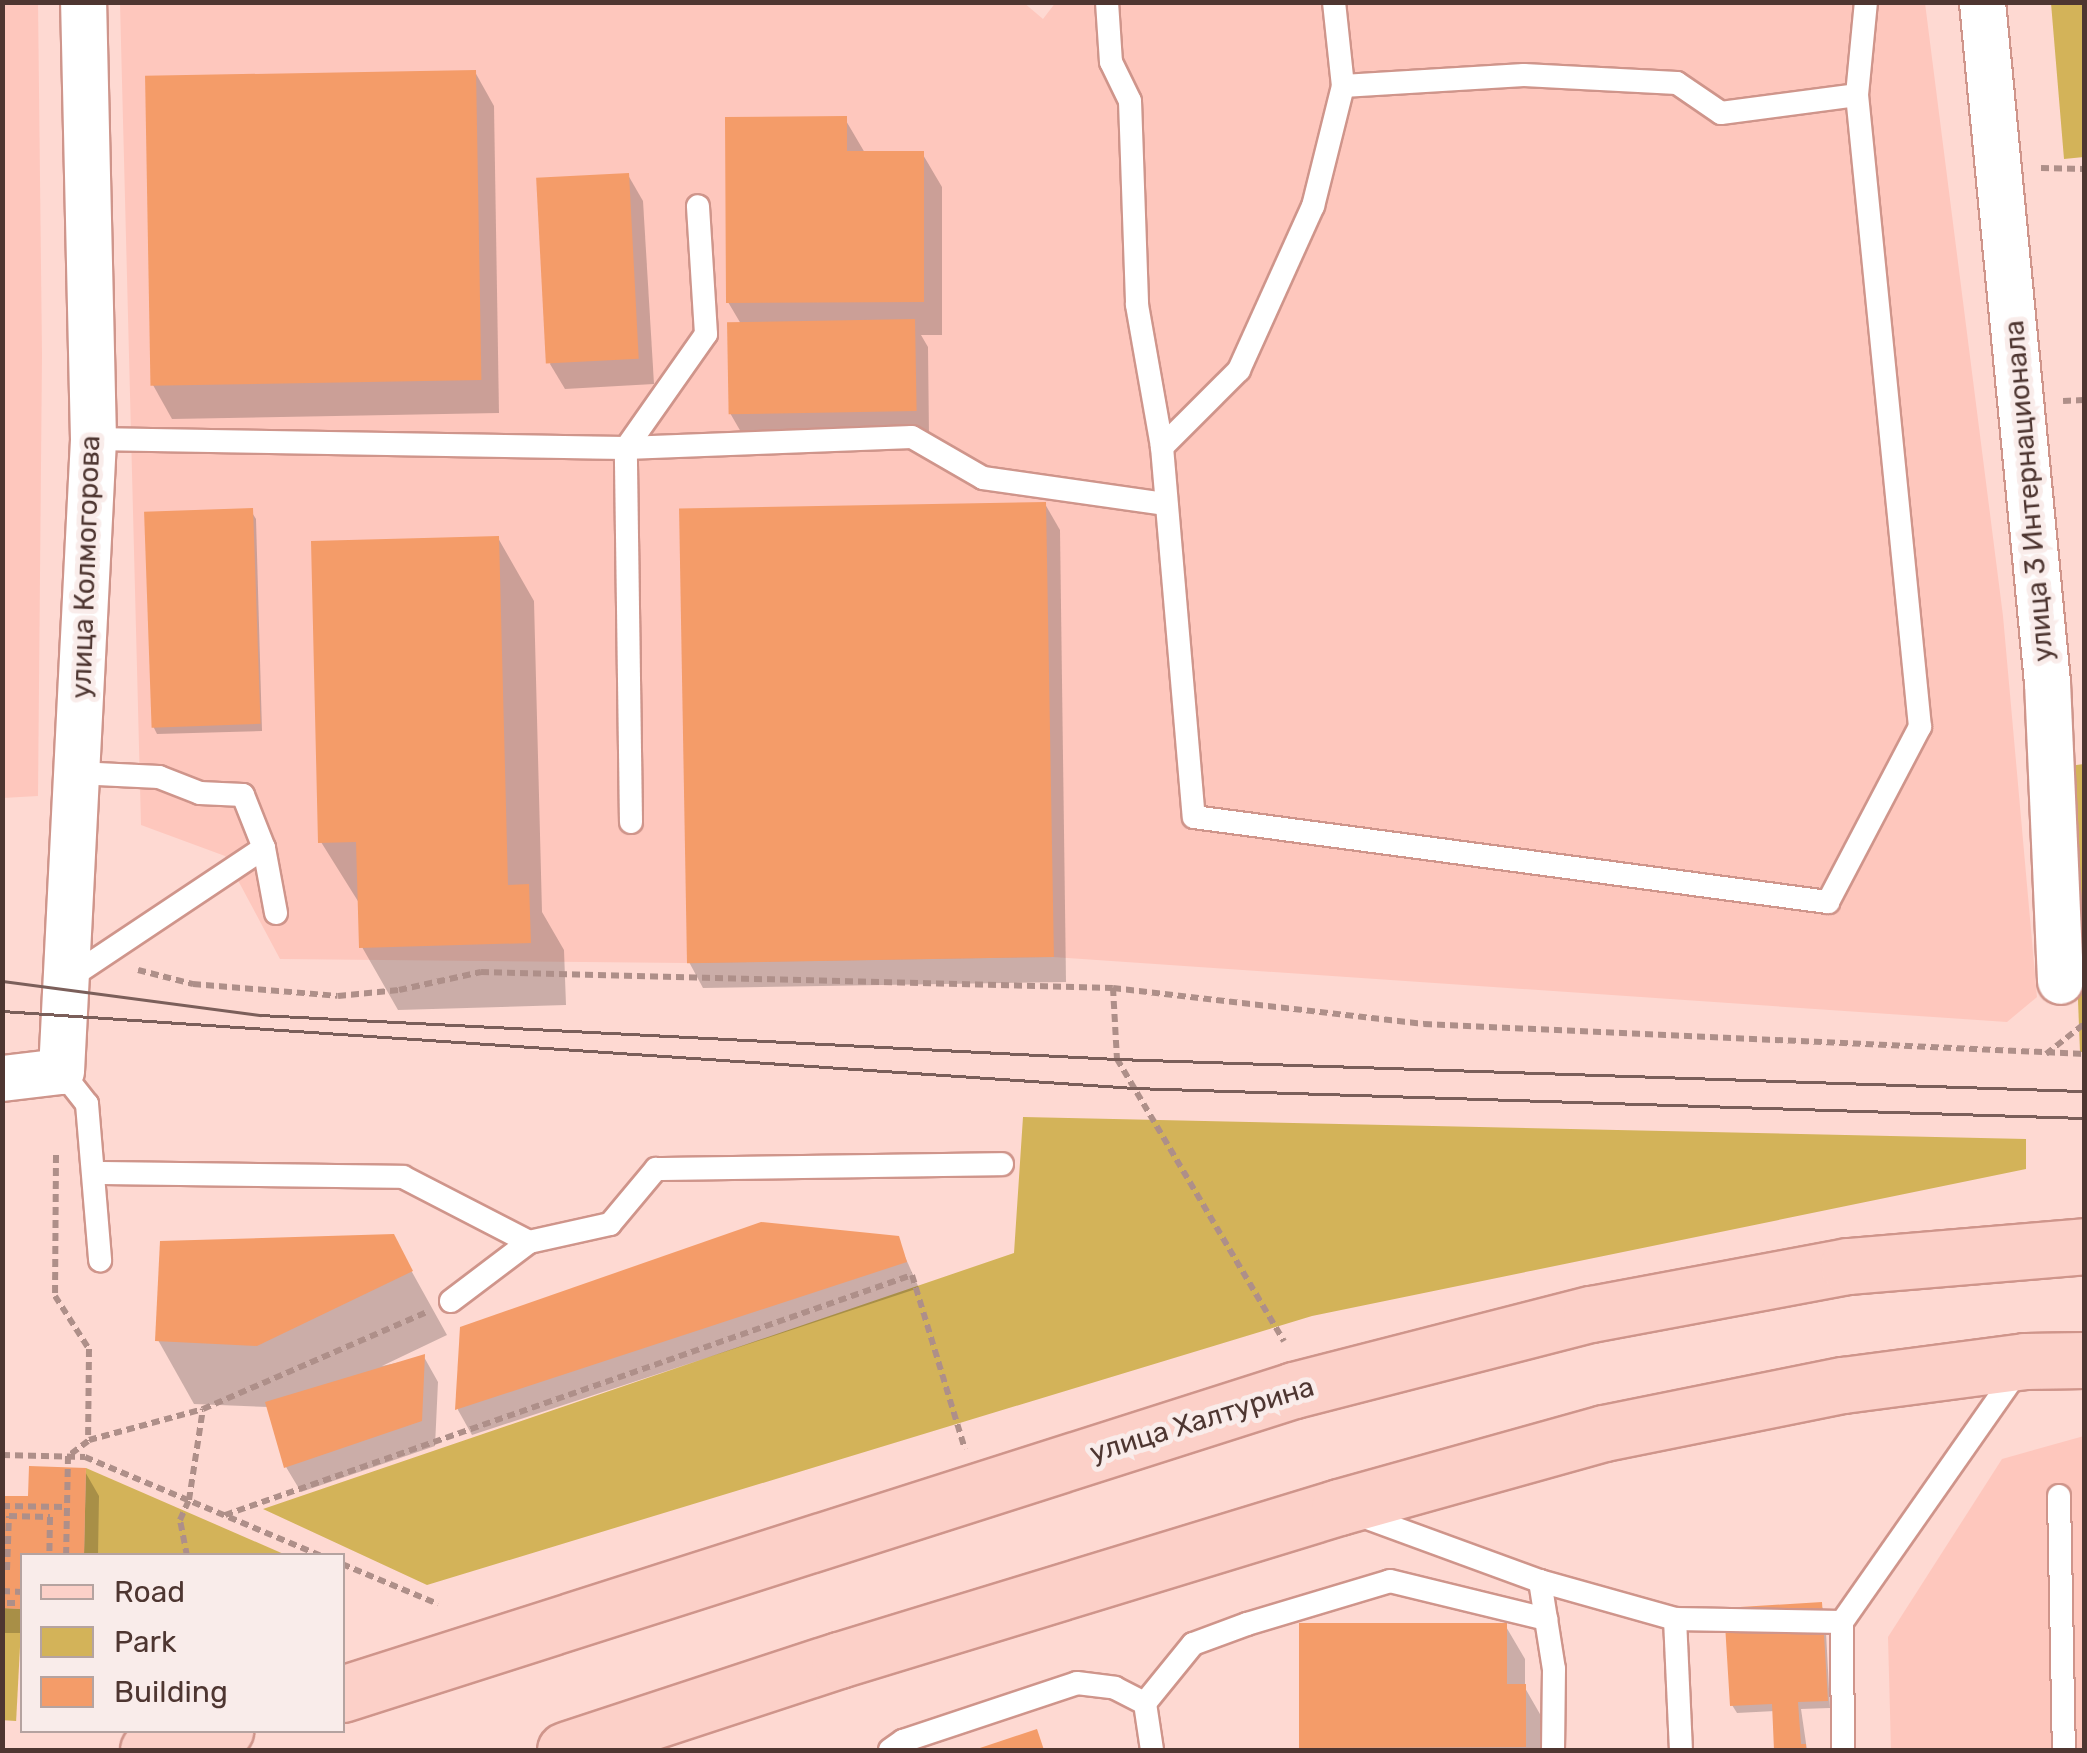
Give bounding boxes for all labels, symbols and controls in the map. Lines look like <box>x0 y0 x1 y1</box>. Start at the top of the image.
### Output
street label: улица 3 Интернационала <box>1997 319 2061 663</box>
street label: улица Колмогорова <box>65 435 107 699</box>
street label: улица Халтурина <box>1086 1370 1318 1470</box>
legend <box>20 1553 345 1733</box>
text: Road <box>114 1574 185 1610</box>
text: Park <box>114 1624 176 1660</box>
text: Building <box>114 1674 228 1710</box>

